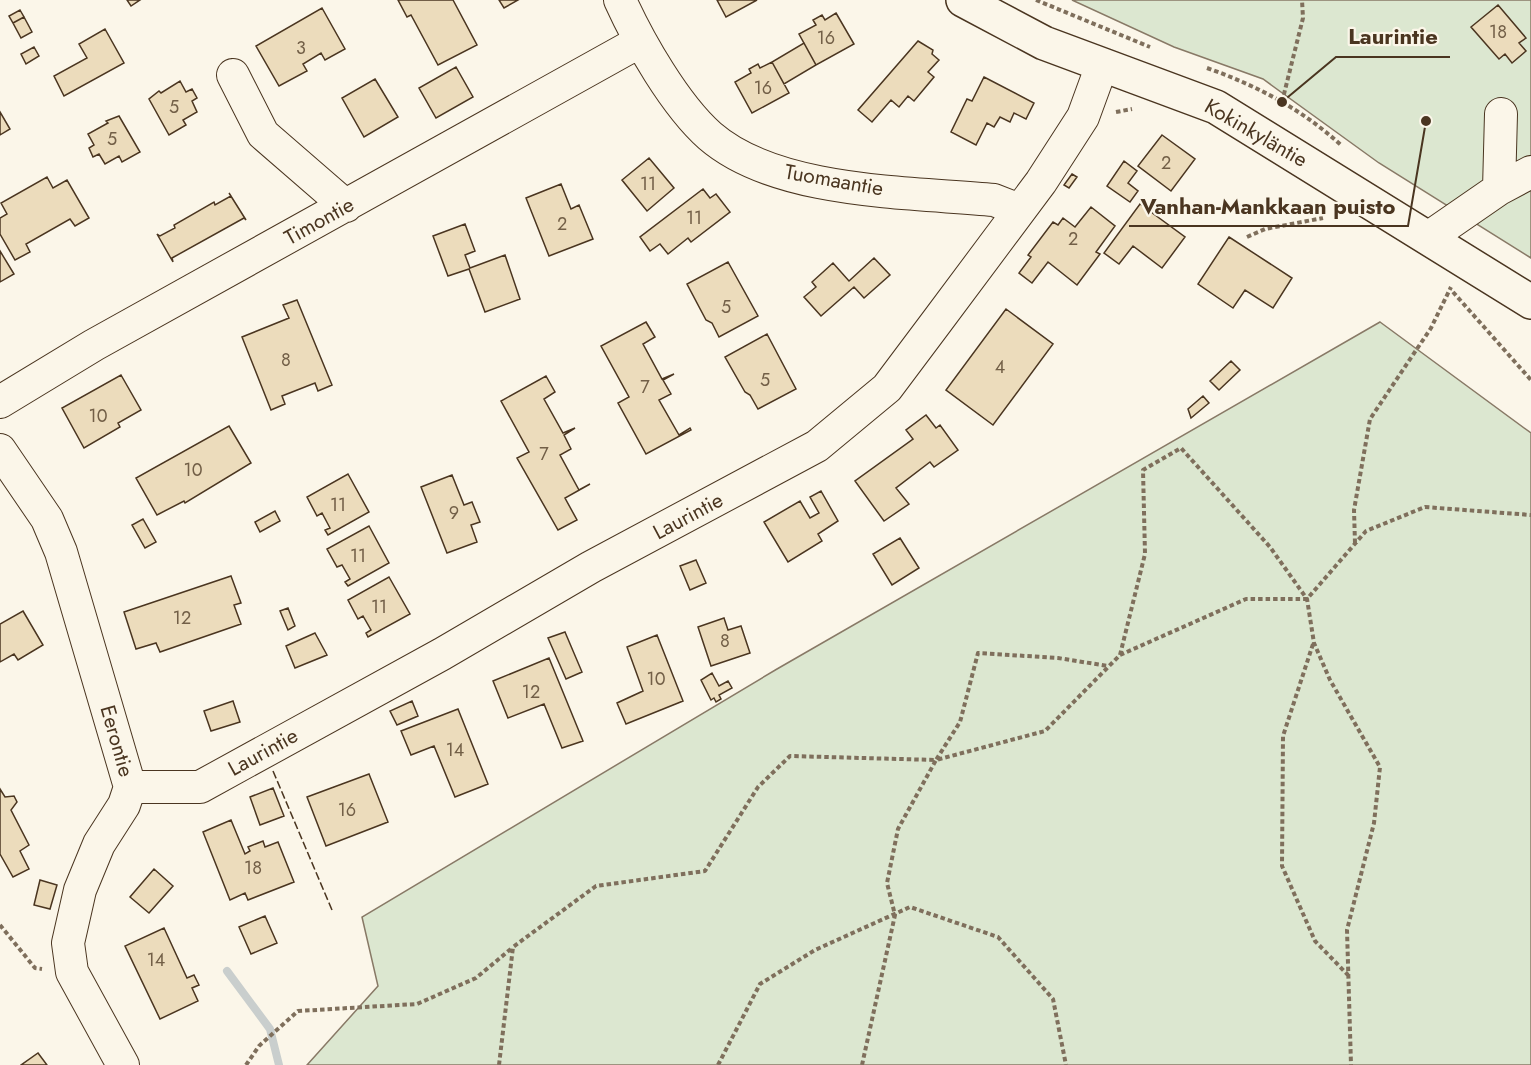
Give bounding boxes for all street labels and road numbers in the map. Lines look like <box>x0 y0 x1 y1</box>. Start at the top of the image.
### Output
street label: Kokinkyläntie <box>1199 91 1313 175</box>
street label: Tuomaantie <box>782 157 886 203</box>
street label: Timontie <box>279 190 359 252</box>
street label: Laurintie <box>648 485 729 547</box>
street label: Eerontie <box>93 702 142 780</box>
street label: Laurintie <box>223 720 303 783</box>

